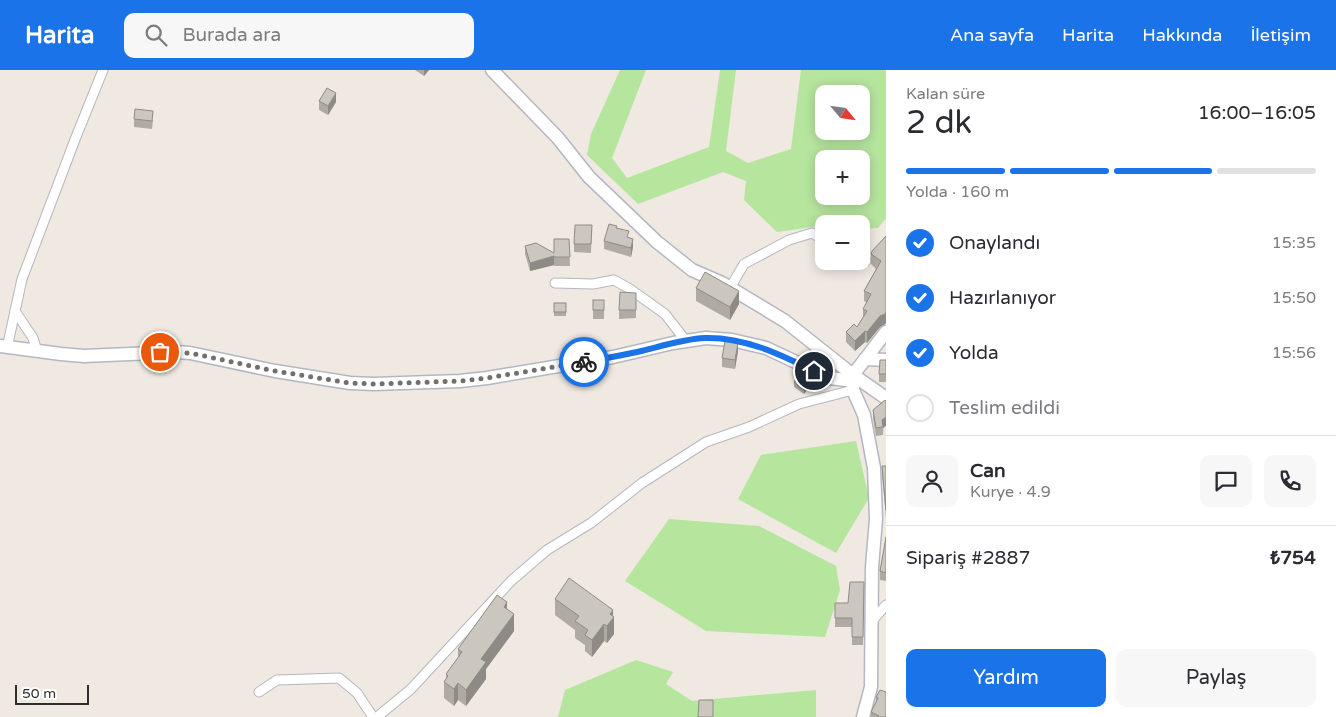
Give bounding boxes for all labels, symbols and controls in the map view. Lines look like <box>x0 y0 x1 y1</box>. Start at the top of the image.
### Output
search box <box>124 13 474 58</box>
text: Harita <box>25 21 94 50</box>
icon: search <box>142 21 170 49</box>
text: Burada ara <box>182 24 281 46</box>
text: Ana sayfa <box>950 24 1034 46</box>
text: Harita <box>1062 24 1114 46</box>
text: Hakkında <box>1142 24 1222 46</box>
text: İletişim <box>1250 24 1311 46</box>
text: Kalan süre <box>906 84 985 104</box>
north arrow <box>815 85 870 140</box>
map controls <box>815 85 870 270</box>
text: 16:00–16:05 <box>1198 102 1316 124</box>
text: 2 dk <box>906 104 972 142</box>
button: + <box>815 150 870 205</box>
text: Yolda · 160 m <box>906 182 1009 202</box>
button: − <box>815 215 870 270</box>
icon: check <box>906 229 934 257</box>
text: Onaylandı <box>949 232 1040 254</box>
text: 15:35 <box>1272 233 1316 253</box>
icon: check <box>906 284 934 312</box>
text: Hazırlanıyor <box>949 287 1056 309</box>
text: 15:50 <box>1272 288 1316 308</box>
pin <box>139 331 181 373</box>
courier <box>559 337 609 387</box>
icon: bag <box>146 338 174 366</box>
icon: check <box>906 339 934 367</box>
text: Yolda <box>949 342 999 364</box>
text: 15:56 <box>1272 343 1316 363</box>
icon: bike <box>570 348 598 376</box>
pin <box>793 350 835 392</box>
icon: home <box>800 357 828 385</box>
text: Teslim edildi <box>949 397 1060 419</box>
button: person <box>906 455 958 507</box>
button: chat <box>1200 455 1252 507</box>
button: phone <box>1264 455 1316 507</box>
text: Can <box>970 460 1005 482</box>
text: Kurye · 4.9 <box>970 482 1051 502</box>
text: Sipariş #2887 <box>906 547 1030 569</box>
text: ₺754 <box>1270 547 1316 569</box>
button: Yardım <box>906 649 1106 707</box>
button: Paylaş <box>1116 649 1316 707</box>
scale bar <box>15 682 89 705</box>
text: 50 m <box>22 685 56 702</box>

